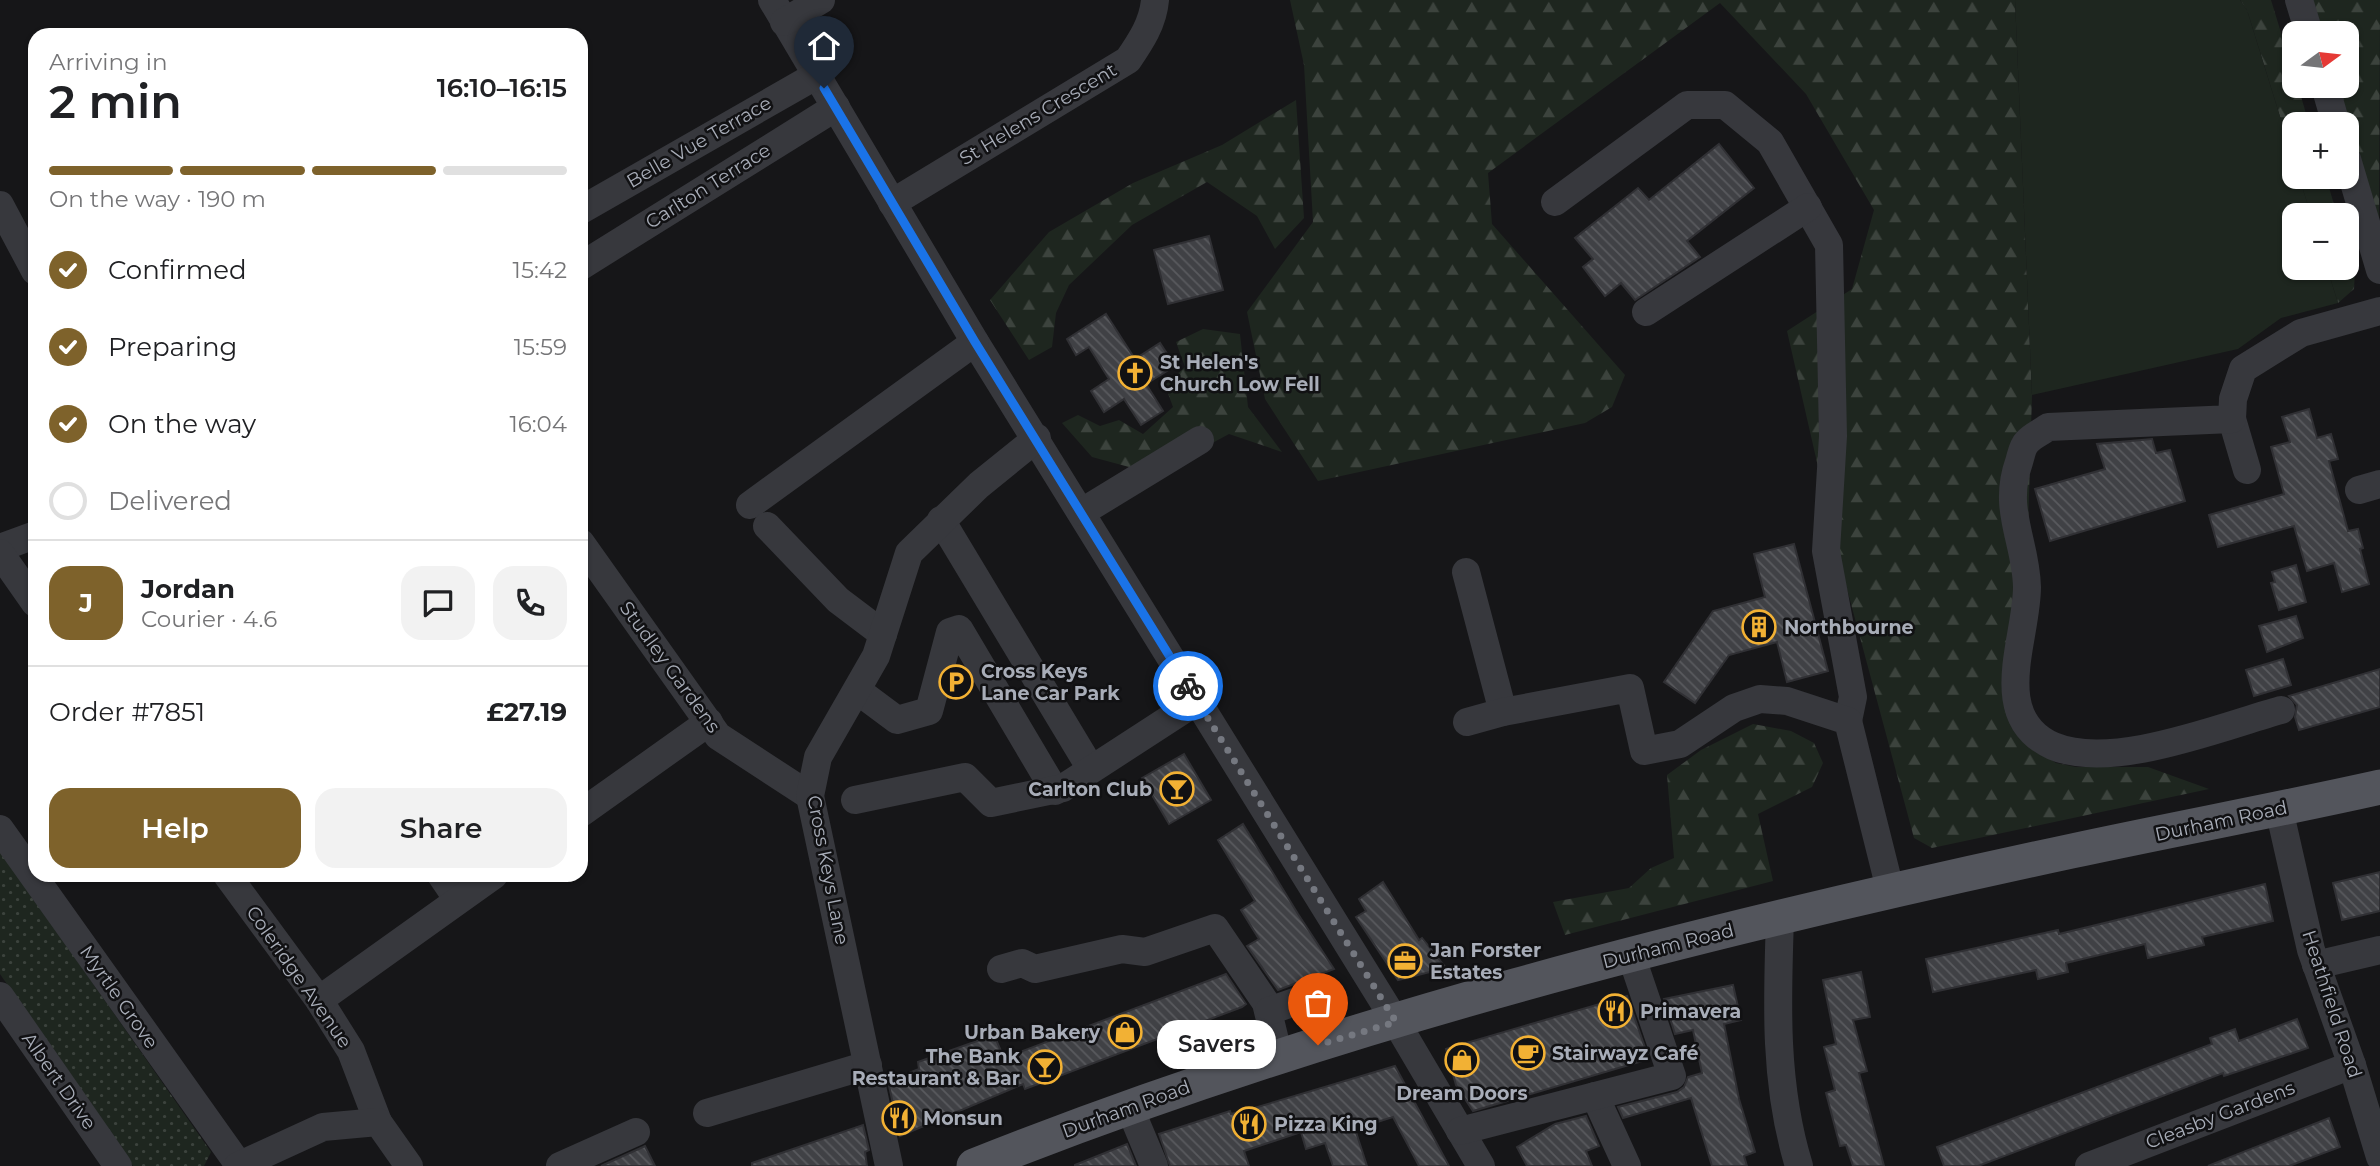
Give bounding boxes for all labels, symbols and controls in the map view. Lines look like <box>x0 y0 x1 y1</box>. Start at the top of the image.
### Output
pin <box>794 16 854 88</box>
north arrow <box>2282 21 2359 98</box>
map controls <box>2282 21 2359 280</box>
icon: home <box>805 27 843 65</box>
text: Arriving in <box>49 48 168 76</box>
street label: St Helens Crescent <box>955 58 1121 170</box>
text: 16:10–16:15 <box>437 72 567 104</box>
text: 2 min <box>49 73 182 130</box>
street label: Belle Vue Terrace <box>623 91 775 193</box>
button: + <box>2282 112 2359 189</box>
street label: Carlton Terrace <box>641 138 775 234</box>
text: On the way · 190 m <box>49 185 266 213</box>
button: − <box>2282 203 2359 280</box>
icon: check <box>49 251 87 289</box>
text: Confirmed <box>108 254 247 286</box>
text: 15:42 <box>513 256 567 284</box>
icon: check <box>49 328 87 366</box>
text: Preparing <box>108 331 237 363</box>
text: 15:59 <box>514 333 567 361</box>
place label: St Helen's Church Low Fell <box>1160 351 1320 396</box>
church icon: St Helen's Church Low Fell <box>1116 354 1154 392</box>
icon: check <box>49 405 87 443</box>
text: On the way <box>108 408 256 440</box>
text: 16:04 <box>509 410 567 438</box>
text: Delivered <box>108 485 232 517</box>
button: chat <box>401 566 475 640</box>
button: phone <box>493 566 567 640</box>
text: Jordan <box>141 573 235 605</box>
text: J <box>79 587 93 619</box>
street label: Studley Gardens <box>615 597 725 737</box>
text: Courier · 4.6 <box>141 605 277 633</box>
building icon: Northbourne <box>1740 608 1778 646</box>
place label: Northbourne <box>1784 616 1914 639</box>
courier <box>1153 651 1223 721</box>
place label: Cross Keys Lane Car Park <box>981 660 1120 705</box>
parking icon: Cross Keys Lane Car Park <box>937 663 975 701</box>
icon: bike <box>1169 667 1207 705</box>
text: Order #7851 <box>49 696 205 728</box>
text: £27.19 <box>487 696 567 728</box>
bar icon: Carlton Club <box>1158 770 1196 808</box>
place label: Carlton Club <box>1028 778 1152 801</box>
button: Help <box>49 788 301 868</box>
button: Share <box>315 788 567 868</box>
street label: Cross Keys Lane <box>802 793 854 947</box>
street label: Durham Road <box>2153 796 2289 846</box>
street label: Coleridge Avenue <box>241 902 357 1052</box>
street label: Durham Road <box>1600 919 1736 973</box>
street label: Heathfield Road <box>2297 927 2367 1081</box>
place label: Jan Forster Estates <box>1429 939 1541 984</box>
street label: Myrtle Grove <box>75 941 163 1053</box>
office icon: Jan Forster Estates <box>1386 942 1424 980</box>
pin <box>1288 973 1348 1045</box>
icon: bag <box>1299 984 1337 1022</box>
restaurant icon: Primavera <box>1596 992 1634 1030</box>
place label: Primavera <box>1640 1000 1741 1023</box>
shop icon: Urban Bakery <box>1106 1013 1144 1051</box>
callout: Savers <box>1157 1020 1276 1070</box>
place label: Urban Bakery <box>964 1021 1101 1044</box>
street label: Albert Drive <box>17 1028 101 1134</box>
text: Savers <box>1178 1030 1255 1058</box>
cafe icon: Stairwayz Café <box>1509 1034 1547 1072</box>
shop icon: Dream Doors <box>1443 1041 1481 1079</box>
place label: Stairwayz Café <box>1552 1042 1698 1065</box>
place label: The Bank Restaurant & Bar <box>852 1045 1021 1090</box>
bar icon: The Bank Restaurant & Bar <box>1026 1048 1064 1086</box>
street label: Durham Road <box>1059 1075 1193 1143</box>
street label: Cleasby Gardens <box>2142 1076 2298 1154</box>
place label: Dream Doors <box>1396 1082 1528 1105</box>
restaurant icon: Monsun <box>880 1099 918 1137</box>
restaurant icon: Pizza King <box>1230 1105 1268 1143</box>
place label: Monsun <box>923 1107 1003 1130</box>
place label: Pizza King <box>1274 1113 1378 1136</box>

